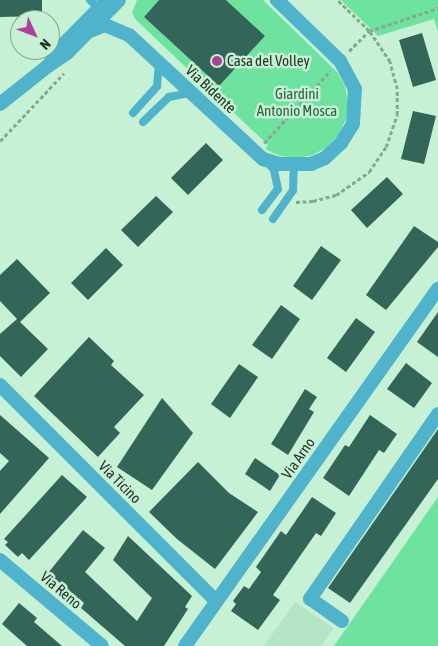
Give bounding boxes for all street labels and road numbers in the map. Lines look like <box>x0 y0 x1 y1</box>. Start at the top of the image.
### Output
street label: Via Bidente <box>182 61 240 117</box>
street label: Via Arno <box>277 434 319 482</box>
street label: Via Ticino <box>95 457 145 507</box>
street label: Via Reno <box>37 568 85 612</box>

